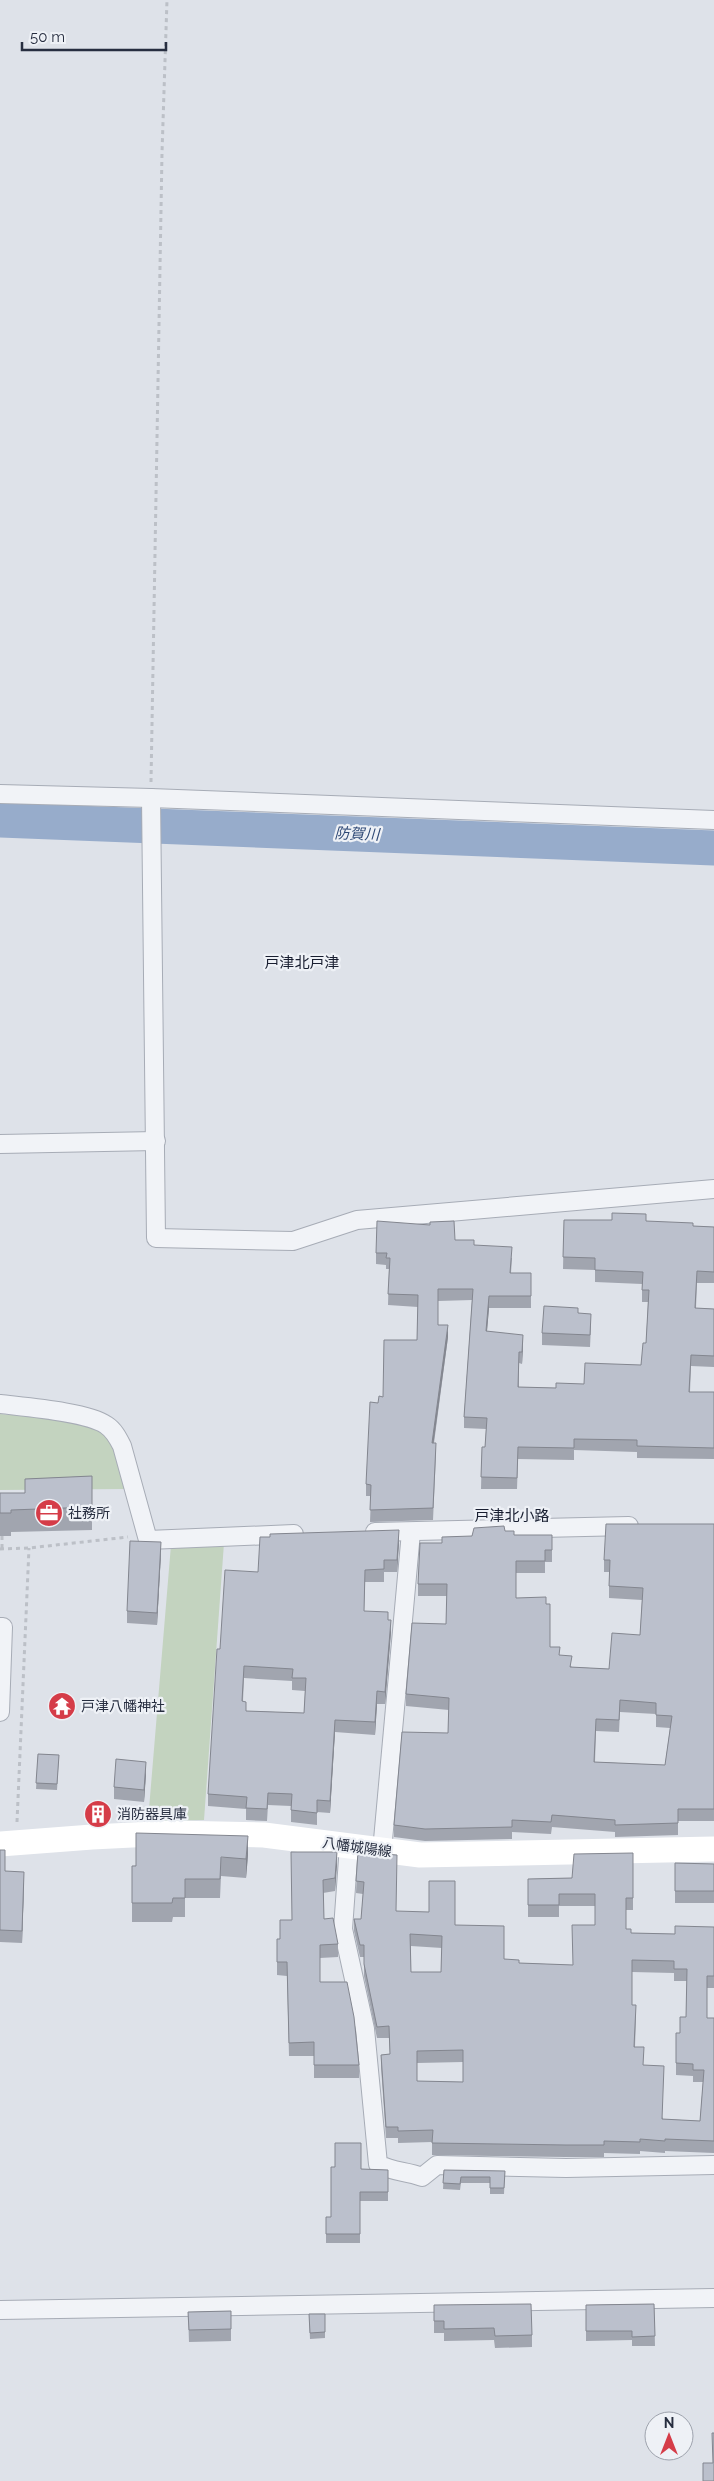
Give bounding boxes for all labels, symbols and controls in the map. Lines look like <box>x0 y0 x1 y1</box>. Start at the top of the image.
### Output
scale bar <box>22 20 166 52</box>
text: 50 m <box>30 28 65 46</box>
water label: 防賀川 <box>334 824 382 844</box>
district label: 戸津北戸津 <box>264 954 340 972</box>
office icon: 社務所 <box>34 1498 64 1528</box>
place label: 社務所 <box>68 1505 110 1521</box>
district label: 戸津北小路 <box>474 1507 550 1525</box>
temple icon: 戸津八幡神社 <box>47 1691 77 1721</box>
place label: 戸津八幡神社 <box>81 1698 165 1714</box>
building icon: 消防器具庫 <box>83 1799 113 1829</box>
place label: 消防器具庫 <box>117 1806 187 1822</box>
street label: 八幡城陽線 <box>321 1834 393 1860</box>
north arrow <box>644 2411 694 2461</box>
text: N <box>664 2415 674 2431</box>

